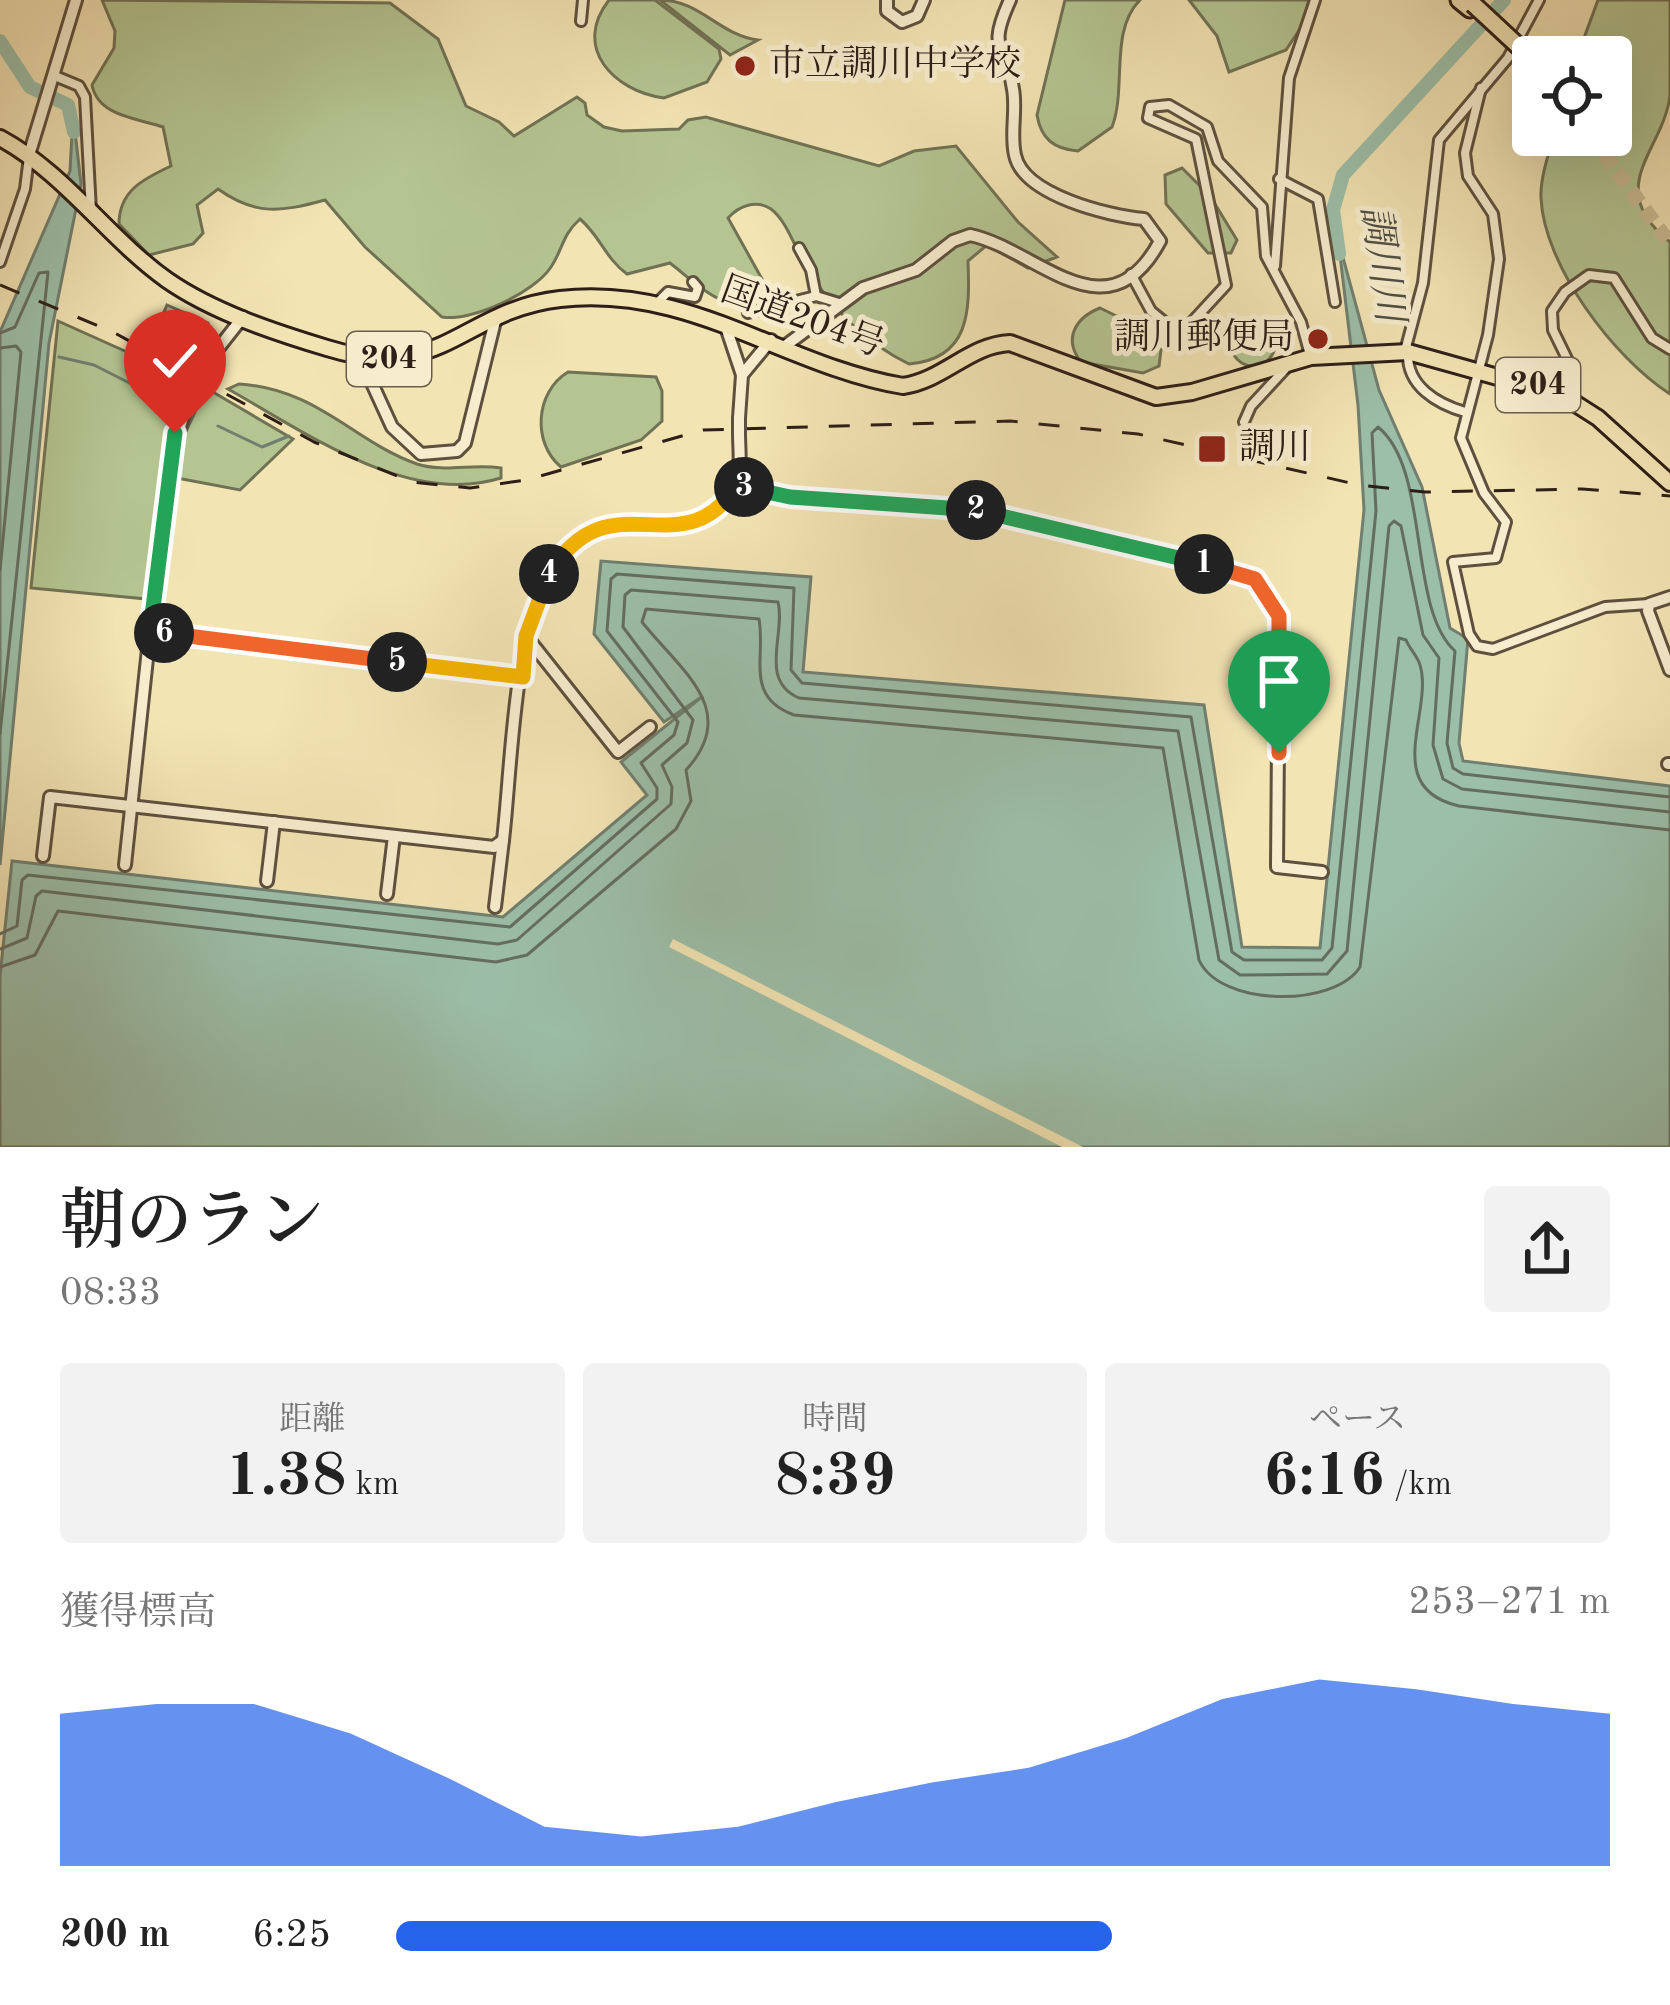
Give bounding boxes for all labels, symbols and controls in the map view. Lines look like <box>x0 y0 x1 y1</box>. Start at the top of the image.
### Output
map controls <box>1512 36 1632 156</box>
button: locate <box>1512 36 1632 156</box>
place label: 市立調川中学校 <box>769 44 1021 84</box>
marker: 市立調川中学校 <box>732 53 758 79</box>
water label: 調川川 <box>1354 203 1412 329</box>
street label: 国道204号 <box>716 269 890 365</box>
pin <box>124 310 226 433</box>
place label: 調川郵便局 <box>1114 317 1294 357</box>
marker: 調川郵便局 <box>1305 326 1331 352</box>
icon: check <box>142 328 208 394</box>
road number: 204 <box>347 332 431 386</box>
road number: 204 <box>1496 358 1580 412</box>
place label: 調川 <box>1239 428 1311 467</box>
marker: 調川 <box>1196 433 1228 465</box>
pin: 3 <box>714 457 774 517</box>
text: 3 <box>734 470 754 503</box>
pin: 2 <box>946 480 1006 540</box>
text: 2 <box>966 493 986 526</box>
pin: 1 <box>1174 534 1234 594</box>
pin: 4 <box>519 544 579 604</box>
text: 1 <box>1194 547 1214 580</box>
text: 4 <box>539 557 559 590</box>
pin: 6 <box>134 603 194 663</box>
text: 6 <box>154 616 174 649</box>
pin <box>1228 630 1330 753</box>
pin: 5 <box>367 632 427 692</box>
text: 5 <box>387 645 407 678</box>
icon: arrive <box>1246 648 1312 714</box>
button: share <box>1484 1186 1610 1312</box>
text: 朝のラン <box>60 1192 324 1258</box>
text: 08:33 <box>60 1274 161 1313</box>
text: 距離 <box>279 1404 345 1437</box>
text: 時間 <box>802 1404 868 1437</box>
text: ペース <box>1309 1404 1406 1437</box>
text: 1.38 <box>225 1448 347 1508</box>
text: 8:39 <box>774 1448 896 1508</box>
text: 6:16 <box>1263 1448 1385 1508</box>
text: km <box>347 1469 399 1502</box>
text: /km <box>1385 1469 1452 1502</box>
text: 253–271 m <box>1408 1583 1610 1622</box>
text: 獲得標高 <box>60 1594 216 1633</box>
text: 200 m <box>60 1916 170 1955</box>
text: 6:25 <box>252 1916 331 1955</box>

